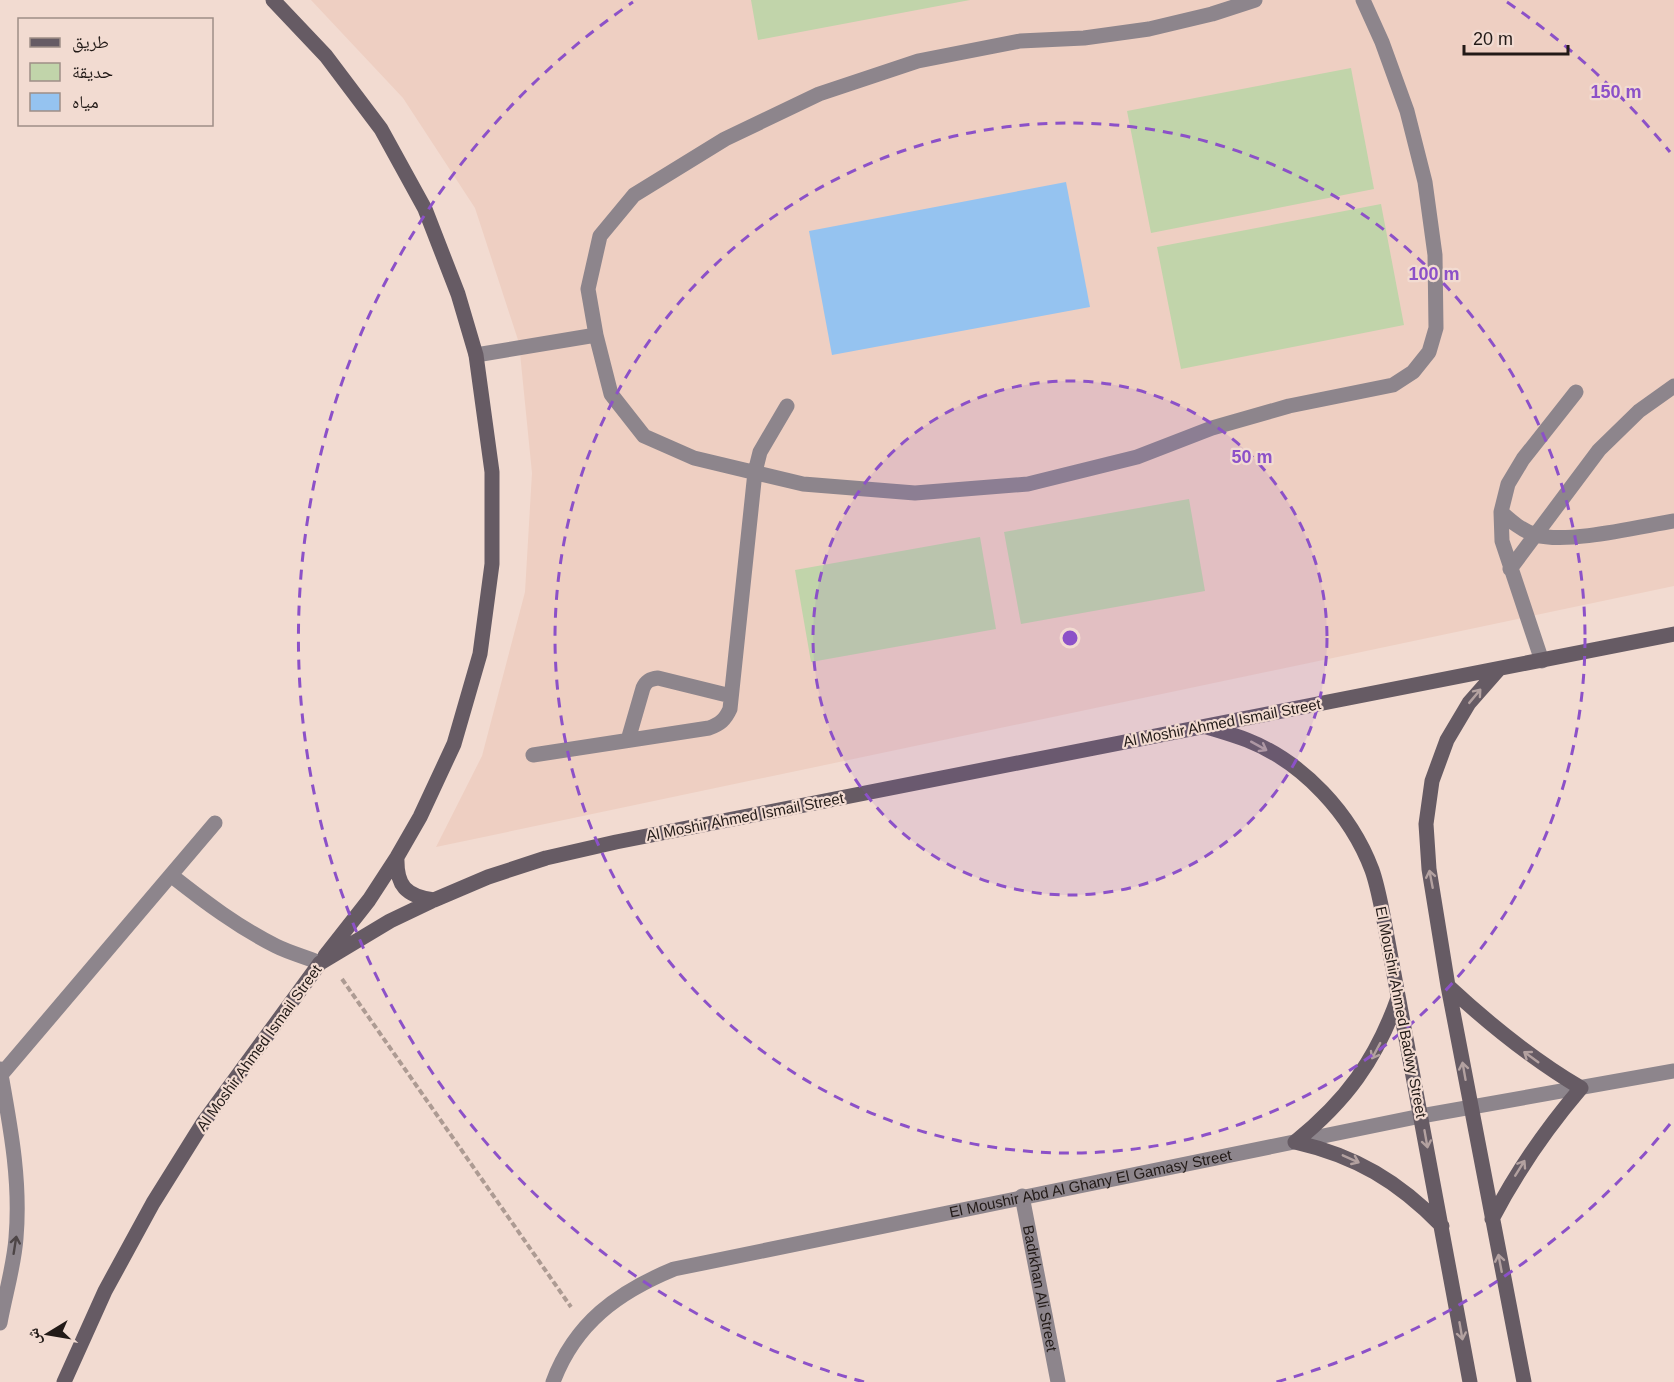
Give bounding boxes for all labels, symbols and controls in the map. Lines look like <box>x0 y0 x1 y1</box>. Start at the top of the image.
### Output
legend <box>18 18 213 126</box>
scale bar <box>1464 18 1568 56</box>
text: 20 m <box>1473 29 1513 49</box>
text: طريق <box>72 32 109 53</box>
text: حديقة <box>72 62 113 82</box>
text: 150 m <box>1590 82 1642 102</box>
text: مياه <box>72 92 99 112</box>
text: 100 m <box>1408 264 1460 284</box>
text: 50 m <box>1231 447 1273 467</box>
centre of rings <box>1060 628 1080 648</box>
one-way arrow <box>1469 688 1482 704</box>
street label: Al Moshir Ahmed Ismail Street <box>1122 695 1323 750</box>
one-way arrow <box>1249 741 1267 752</box>
street label: Al Moshir Ahmed Ismail Street <box>645 789 846 844</box>
one-way arrow <box>1425 870 1436 889</box>
street label: El Moushir Ahmed Badwy Street <box>1373 905 1431 1120</box>
street label: Al Moshir Ahmed Ismail Street <box>193 961 325 1134</box>
one-way arrow <box>1370 1041 1381 1059</box>
one-way arrow <box>1524 1050 1540 1063</box>
one-way arrow <box>1458 1062 1469 1082</box>
one-way arrow <box>1421 1129 1432 1149</box>
street label: El Moushir Abd Al Ghany El Gamasy Street <box>948 1146 1234 1220</box>
one-way arrow <box>1341 1154 1359 1166</box>
one-way arrow <box>1515 1160 1527 1177</box>
street label: Badrkhan Ali Street <box>1020 1223 1061 1354</box>
one-way arrow <box>9 1236 20 1255</box>
one-way arrow <box>1494 1253 1505 1273</box>
north arrow <box>18 1304 78 1364</box>
one-way arrow <box>1456 1321 1467 1341</box>
text: ش <box>24 1327 45 1347</box>

